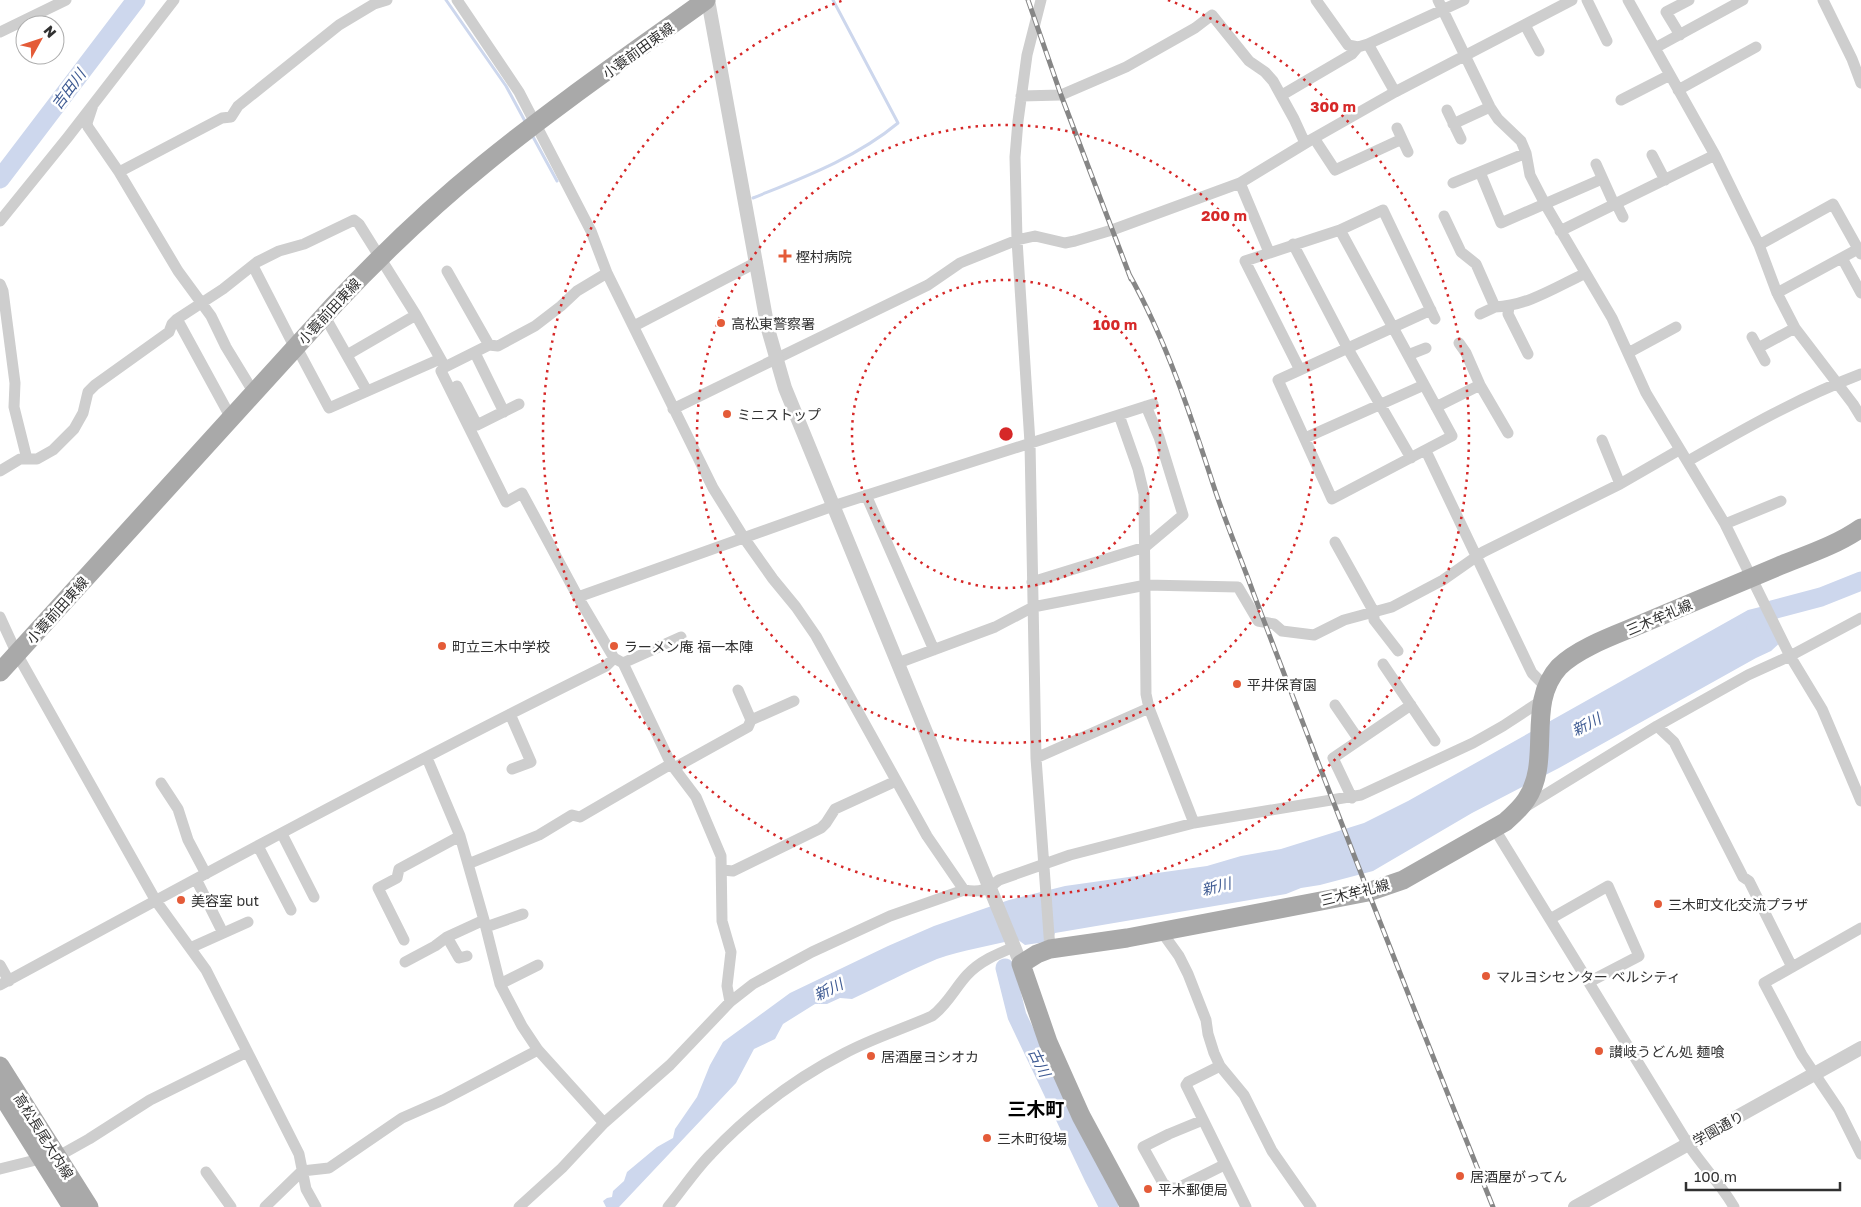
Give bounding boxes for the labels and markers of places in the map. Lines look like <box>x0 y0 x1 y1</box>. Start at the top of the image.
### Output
place label: 樫村病院 <box>796 248 852 265</box>
marker: 樫村病院 <box>778 249 792 263</box>
place label: 高松東警察署 <box>731 315 815 332</box>
marker: 高松東警察署 <box>715 317 727 329</box>
place label: ミニストップ <box>737 406 821 423</box>
marker: ミニストップ <box>721 408 733 420</box>
centre of rings <box>997 425 1015 443</box>
place label: 町立三木中学校 <box>452 638 550 655</box>
place label: ラーメン庵 福一本陣 <box>624 638 753 655</box>
marker: 町立三木中学校 <box>436 640 448 652</box>
marker: ラーメン庵 福一本陣 <box>608 640 620 652</box>
place label: 平井保育園 <box>1247 676 1317 693</box>
marker: 平井保育園 <box>1231 678 1243 690</box>
place label: 美容室 but <box>191 892 259 909</box>
marker: 美容室 but <box>175 894 187 906</box>
place label: 三木町文化交流プラザ <box>1668 896 1808 913</box>
marker: 三木町文化交流プラザ <box>1652 898 1664 910</box>
place label: マルヨシセンター ベルシティ <box>1496 968 1681 985</box>
marker: マルヨシセンター ベルシティ <box>1480 970 1492 982</box>
place label: 讃岐うどん処 麺喰 <box>1609 1043 1725 1060</box>
marker: 讃岐うどん処 麺喰 <box>1593 1045 1605 1057</box>
place label: 居酒屋ヨシオカ <box>881 1048 979 1065</box>
marker: 居酒屋ヨシオカ <box>865 1050 877 1062</box>
place label: 三木町役場 <box>997 1130 1067 1147</box>
marker: 三木町役場 <box>981 1132 993 1144</box>
place label: 居酒屋がってん <box>1470 1168 1567 1185</box>
marker: 居酒屋がってん <box>1454 1170 1466 1182</box>
place label: 平木郵便局 <box>1158 1181 1228 1198</box>
marker: 平木郵便局 <box>1142 1183 1154 1195</box>

